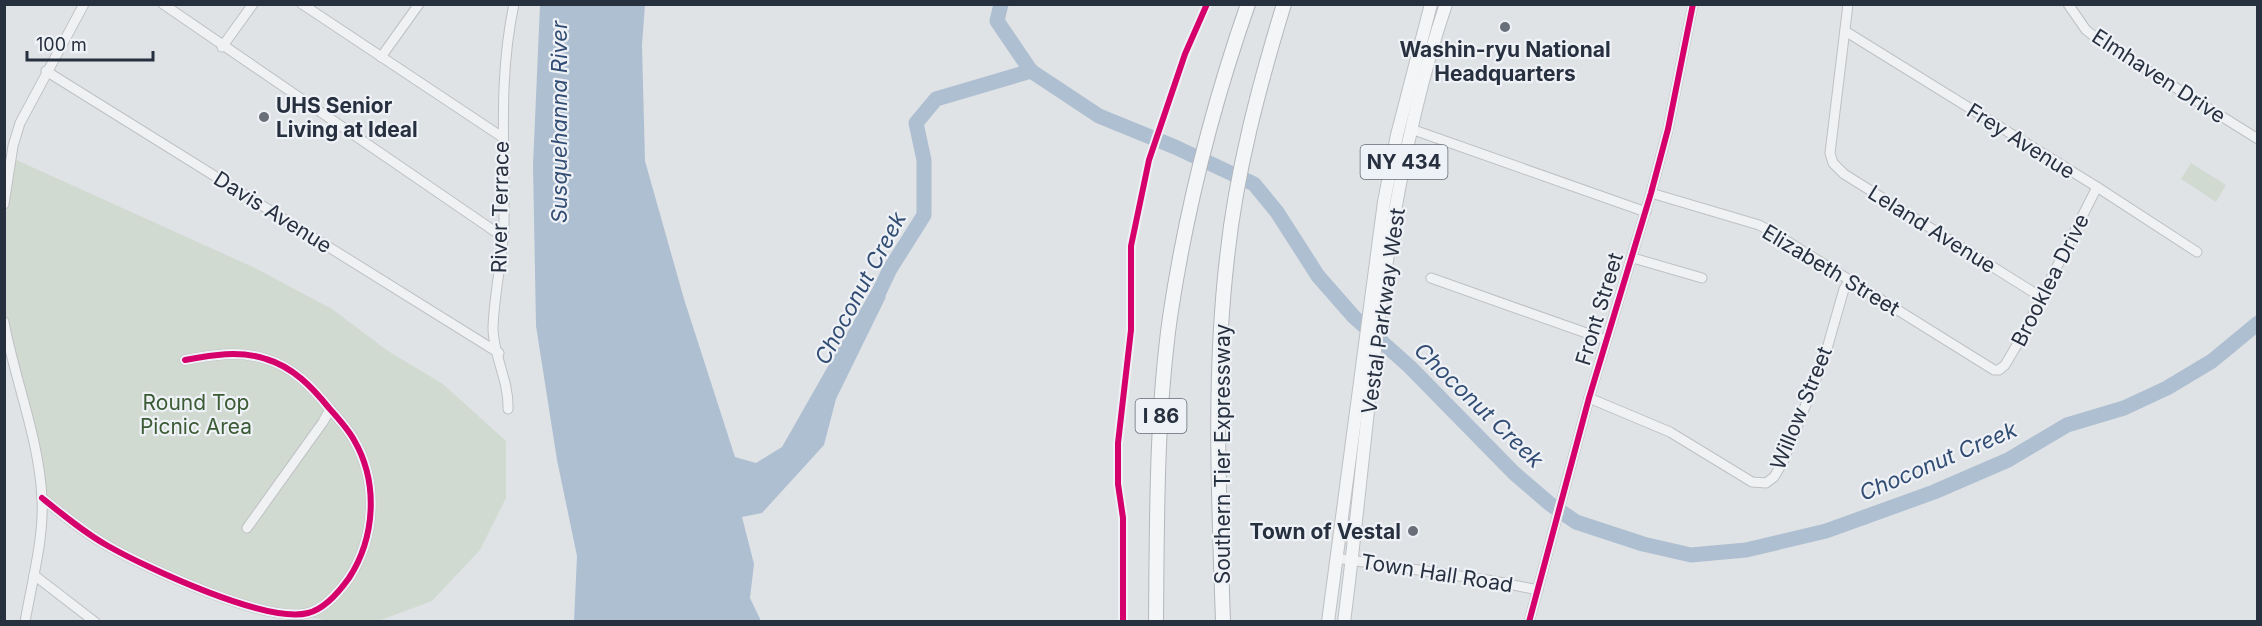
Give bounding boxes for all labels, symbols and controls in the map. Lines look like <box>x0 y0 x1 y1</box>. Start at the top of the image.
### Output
water label: Susquehanna River <box>546 20 572 223</box>
marker: Washin-ryu National Headquarters <box>1498 20 1512 34</box>
scale bar <box>27 24 153 62</box>
street label: Elmhaven Drive <box>2088 24 2230 128</box>
text: 100 m <box>36 34 87 55</box>
place label: Washin-ryu National Headquarters <box>1399 37 1611 86</box>
place label: UHS Senior Living at Ideal <box>276 93 418 142</box>
street label: Frey Avenue <box>1962 98 2080 184</box>
marker: UHS Senior Living at Ideal <box>257 110 271 124</box>
street label: River Terrace <box>486 141 514 273</box>
road number: NY 434 <box>1360 145 1448 179</box>
street label: Davis Avenue <box>209 166 337 258</box>
street label: Leland Avenue <box>1863 180 2001 278</box>
street label: Vestal Parkway West <box>1356 206 1410 416</box>
water label: Choconut Creek <box>809 207 912 369</box>
street label: Brooklea Drive <box>2006 210 2094 350</box>
street label: Elizabeth Street <box>1758 219 1904 321</box>
street label: Front Street <box>1570 250 1628 368</box>
street label: Southern Tier Expressway <box>1210 323 1235 584</box>
water label: Choconut Creek <box>1409 337 1549 474</box>
street label: Willow Street <box>1765 343 1837 473</box>
park label: Round Top Picnic Area <box>140 390 252 439</box>
road number: I 86 <box>1136 399 1186 433</box>
water label: Choconut Creek <box>1855 416 2022 506</box>
place label: Town of Vestal <box>1250 519 1401 544</box>
marker: Town of Vestal <box>1406 524 1420 538</box>
street label: Town Hall Road <box>1359 549 1515 597</box>

